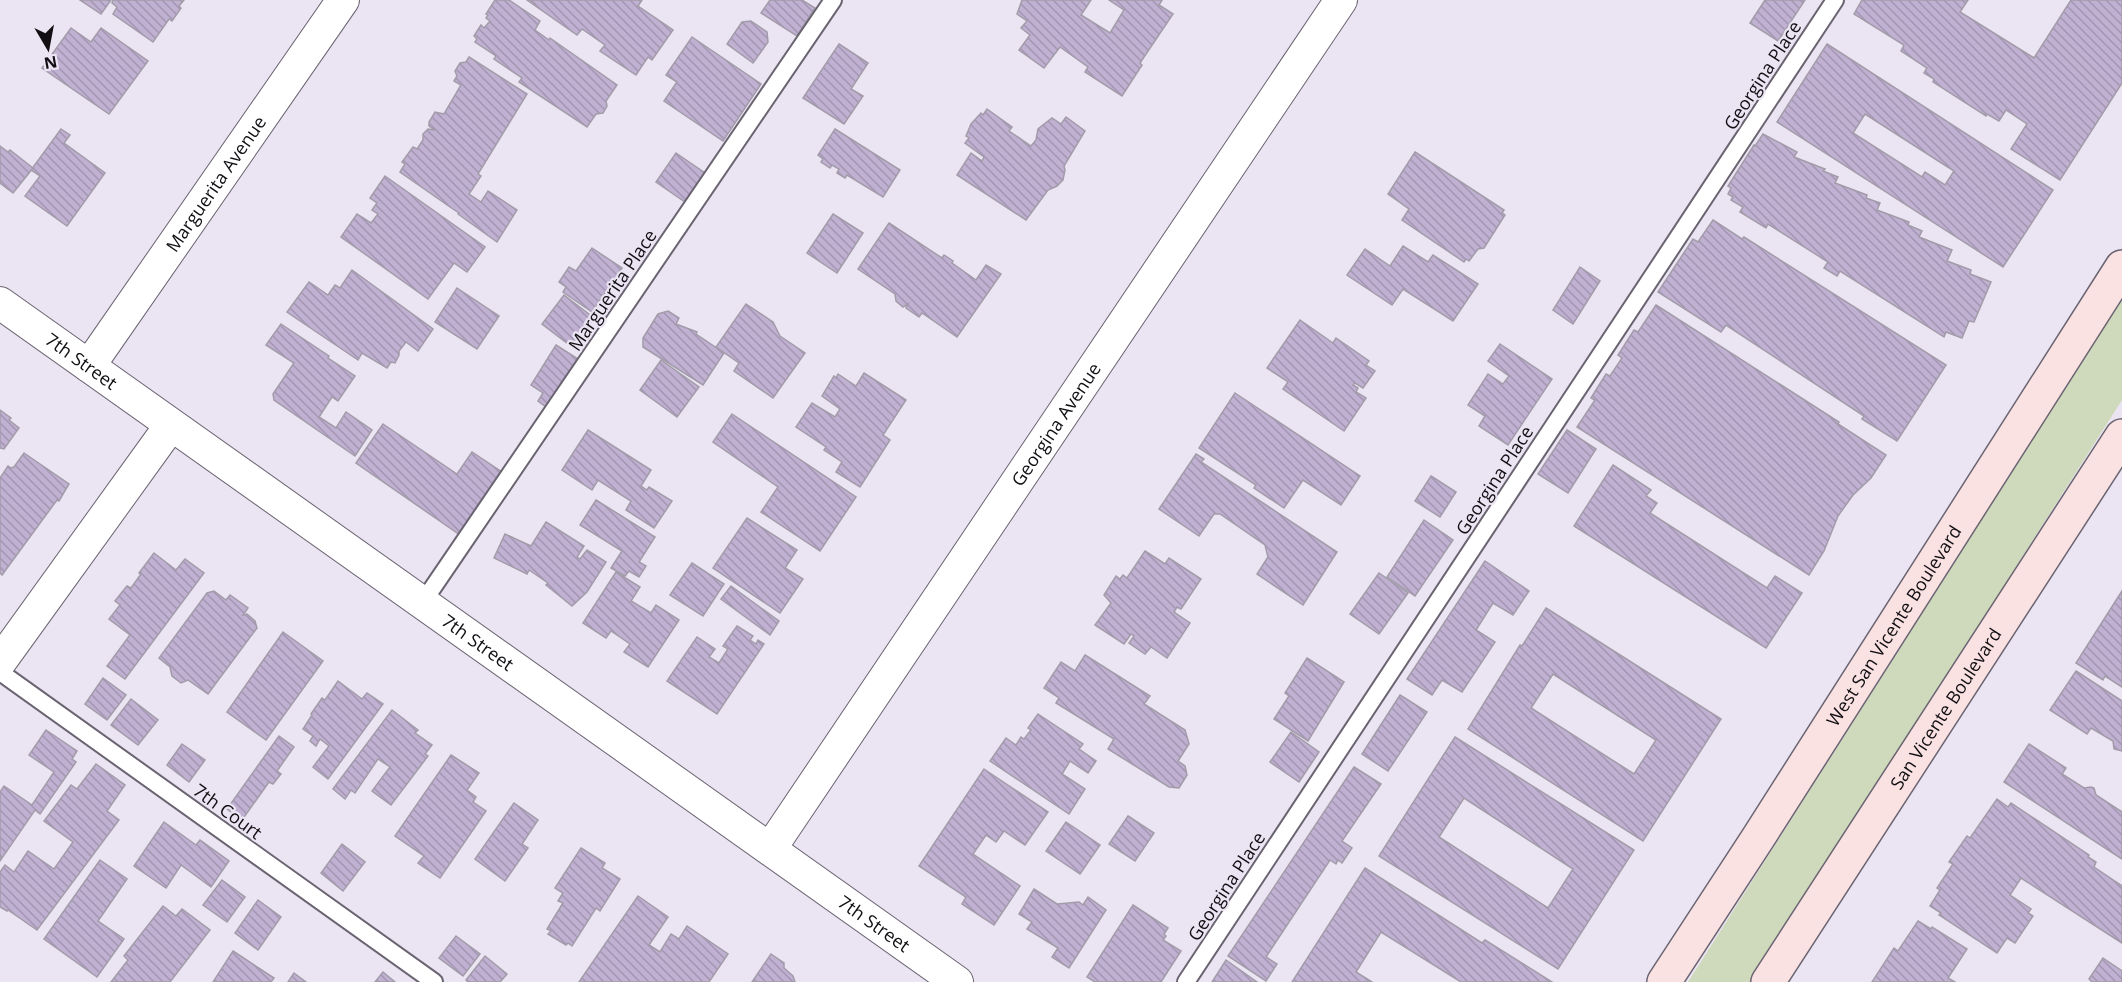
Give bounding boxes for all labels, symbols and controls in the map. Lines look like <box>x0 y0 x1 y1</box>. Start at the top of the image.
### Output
street label: Georgina Place <box>1718 16 1806 134</box>
north arrow <box>18 18 78 78</box>
text: N <box>42 51 59 75</box>
street label: Marguerita Avenue <box>160 111 271 256</box>
street label: Marguerita Place <box>562 225 662 355</box>
street label: 7th Street <box>41 327 122 395</box>
street label: Georgina Avenue <box>1006 358 1106 491</box>
street label: Georgina Place <box>1450 421 1538 539</box>
street label: West San Vicente Boulevard <box>1823 520 1965 730</box>
street label: 7th Street <box>437 608 519 676</box>
street label: San Vicente Boulevard <box>1885 625 2005 793</box>
street label: 7th Court <box>189 778 267 844</box>
street label: Georgina Place <box>1182 827 1270 945</box>
street label: 7th Street <box>834 890 915 957</box>

